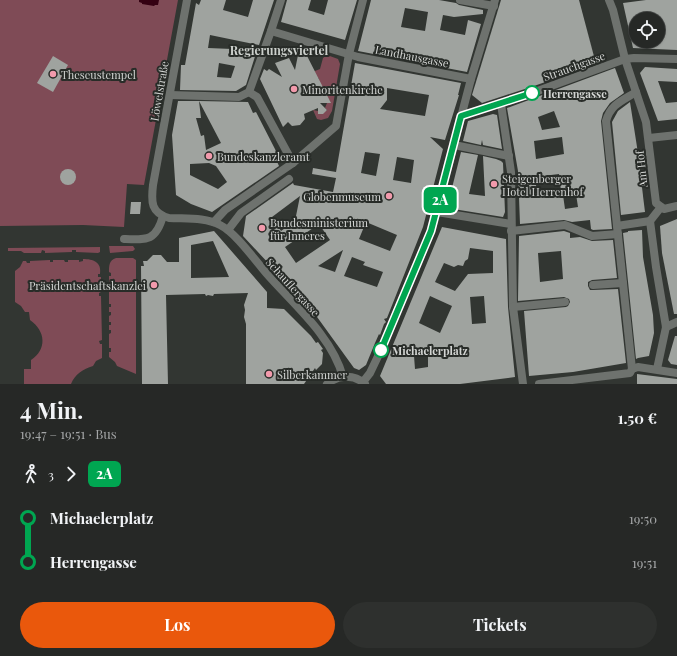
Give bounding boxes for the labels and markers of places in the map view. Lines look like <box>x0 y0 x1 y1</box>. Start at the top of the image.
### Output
place label: Theseustempel <box>61 67 136 82</box>
marker: Theseustempel <box>48 69 58 79</box>
place label: Minoritenkirche <box>302 82 383 97</box>
marker: Minoritenkirche <box>289 84 299 94</box>
marker: Herrengasse <box>524 85 540 101</box>
place label: Herrengasse <box>543 86 607 101</box>
place label: Bundeskanzleramt <box>217 149 310 164</box>
marker: Bundeskanzleramt <box>204 151 214 161</box>
place label: Steigenberger Hotel Herrenhof <box>502 171 584 199</box>
marker: Steigenberger Hotel Herrenhof <box>489 179 499 189</box>
place label: Globenmuseum <box>303 189 381 204</box>
marker: Globenmuseum <box>384 191 394 201</box>
place label: Bundesministerium für Inneres <box>270 215 368 243</box>
marker: Bundesministerium für Inneres <box>257 223 267 233</box>
place label: Präsidentschaftskanzlei <box>29 278 146 293</box>
marker: Präsidentschaftskanzlei <box>149 280 159 290</box>
marker: Michaelerplatz <box>373 342 389 358</box>
place label: Michaelerplatz <box>392 343 468 358</box>
place label: Silberkammer <box>277 367 347 382</box>
marker: Silberkammer <box>264 369 274 379</box>

